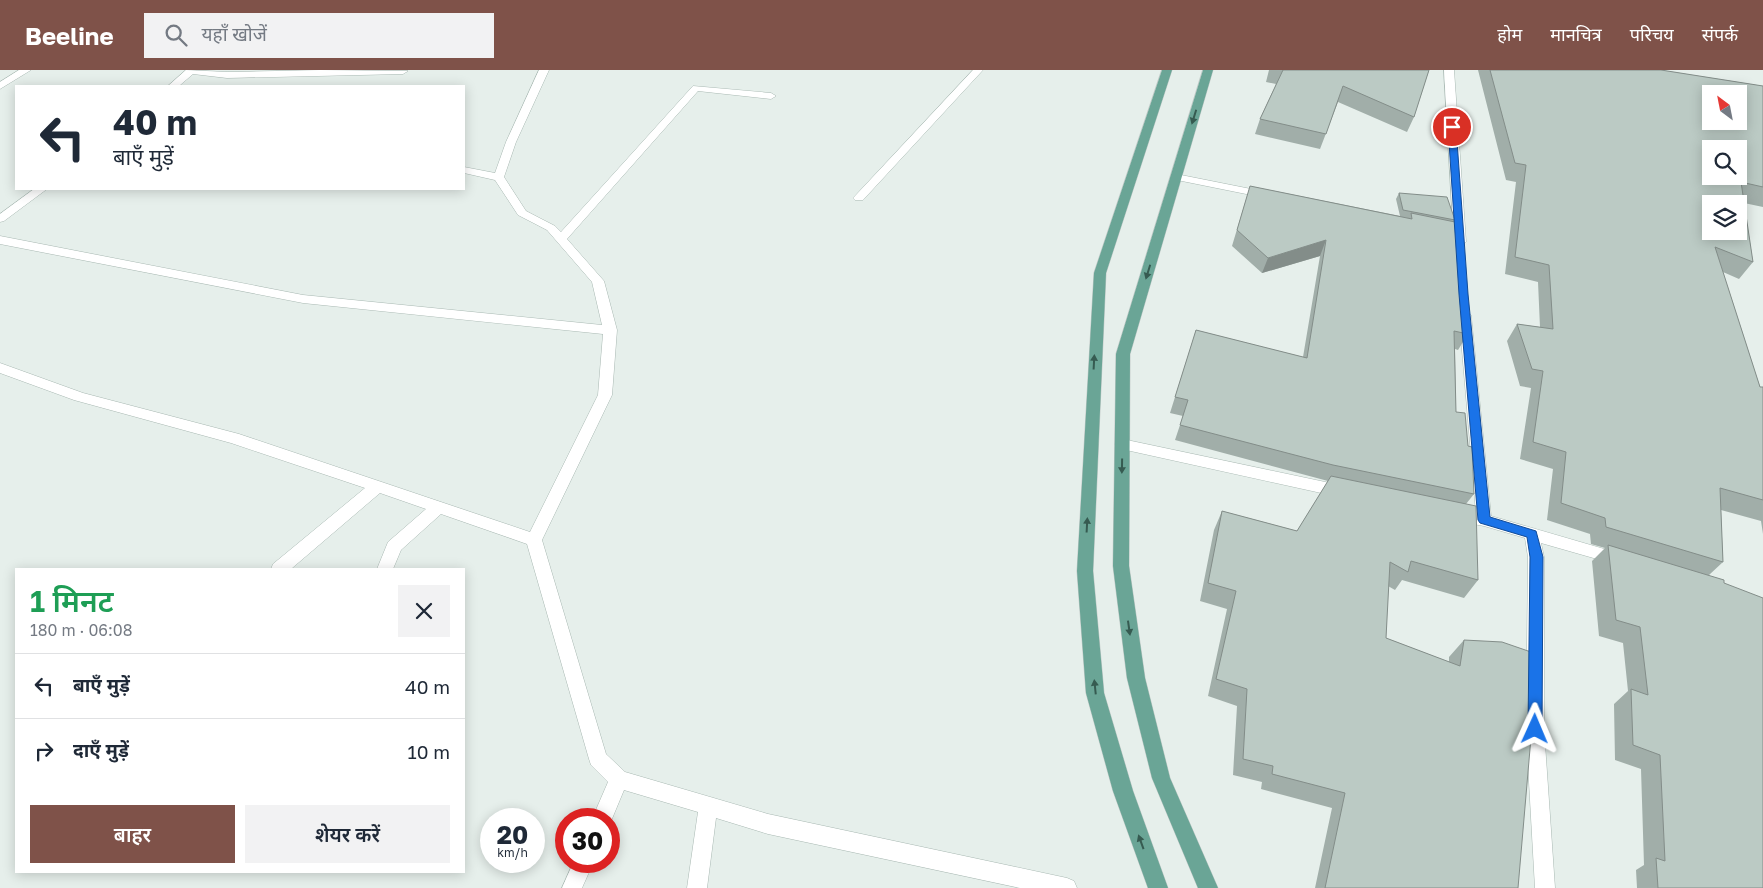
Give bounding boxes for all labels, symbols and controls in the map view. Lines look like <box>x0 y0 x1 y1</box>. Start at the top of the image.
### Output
search box <box>144 13 494 58</box>
text: Beeline <box>25 21 114 50</box>
icon: search <box>162 21 190 49</box>
text: यहाँ खोजें <box>202 22 267 45</box>
text: होम <box>1497 23 1522 45</box>
text: मानचित्र <box>1550 23 1602 45</box>
text: परिचय <box>1630 23 1674 45</box>
text: संपर्क <box>1702 23 1738 45</box>
north arrow <box>1702 85 1748 130</box>
map controls <box>1702 85 1747 240</box>
text: 40 m <box>113 101 197 143</box>
icon: left <box>30 105 95 170</box>
pin <box>1431 106 1473 148</box>
one-way arrow <box>1190 109 1198 124</box>
icon: arrive <box>1438 113 1466 141</box>
button: search <box>1702 140 1747 185</box>
text: बाएँ मुड़ें <box>113 143 174 170</box>
button: layers <box>1702 195 1747 240</box>
one-way arrow <box>1143 265 1151 280</box>
one-way arrow <box>1091 354 1099 370</box>
one-way arrow <box>1118 459 1126 475</box>
one-way arrow <box>1083 516 1091 532</box>
text: 1 मिनट <box>30 583 114 619</box>
button: close <box>398 585 450 637</box>
text: 180 m · 06:08 <box>30 620 132 640</box>
one-way arrow <box>1125 621 1133 637</box>
icon: left <box>30 672 58 700</box>
text: बाएँ मुड़ें <box>73 673 130 696</box>
text: 40 m <box>405 675 450 698</box>
one-way arrow <box>1091 678 1099 694</box>
position arrow <box>1508 702 1560 754</box>
icon: right <box>30 737 58 765</box>
text: दाएँ मुड़ें <box>73 738 129 761</box>
text: 10 m <box>407 740 450 763</box>
button: बाहर <box>30 805 235 863</box>
button: शेयर करें <box>245 805 450 863</box>
speed limit sign: 30 <box>555 808 620 873</box>
text: 20 <box>497 819 528 850</box>
one-way arrow <box>1137 834 1145 849</box>
text: km/h <box>497 845 528 860</box>

